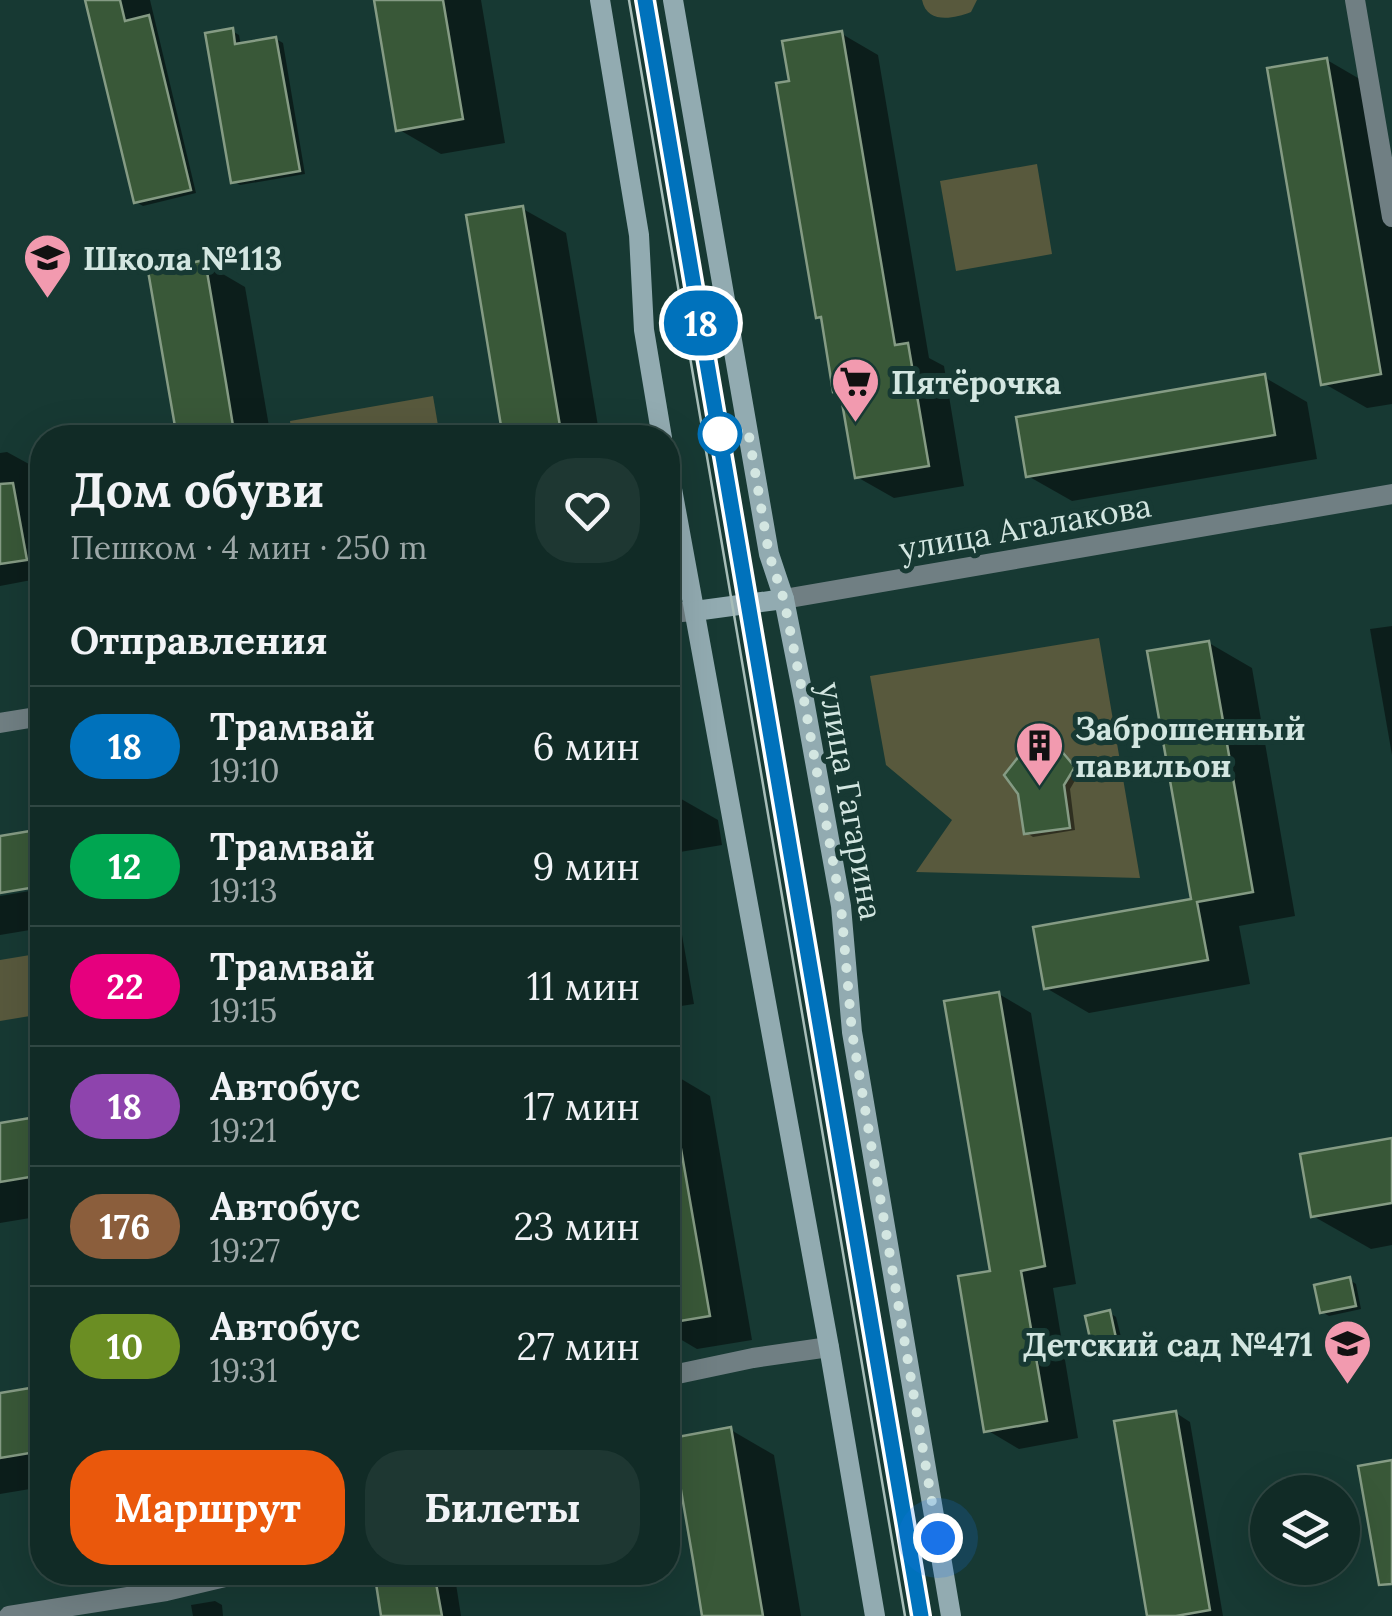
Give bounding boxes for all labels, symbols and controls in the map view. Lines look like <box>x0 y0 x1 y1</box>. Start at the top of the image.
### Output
school or university icon: Школа №113 <box>22 232 74 300</box>
place label: Школа №113 <box>83 238 282 279</box>
line badge: 18 <box>656 290 746 356</box>
text: 18 <box>684 301 718 346</box>
supermarket icon: Пятёрочка <box>830 356 882 424</box>
place label: Пятёрочка <box>891 362 1062 403</box>
unlabelled marker <box>699 413 741 455</box>
button: heart <box>535 458 640 563</box>
text: Дом обуви <box>70 459 324 520</box>
street label: улица Агалакова <box>896 485 1154 569</box>
text: Пешком · 4 мин · 250 m <box>70 527 427 568</box>
text: Отправления <box>70 616 328 664</box>
street label: улица Гагарина <box>810 679 892 923</box>
text: Трамвай <box>210 702 375 750</box>
place label: Заброшенный павильон <box>1075 708 1305 786</box>
building icon: Заброшенный павильон <box>1014 720 1066 788</box>
text: 6 мин <box>533 722 640 770</box>
text: 18 <box>108 724 142 769</box>
text: 19:10 <box>210 750 280 791</box>
text: Трамвай <box>210 822 375 870</box>
text: 9 мин <box>533 842 640 890</box>
text: 12 <box>109 844 141 889</box>
text: 19:13 <box>210 870 278 911</box>
text: Трамвай <box>210 942 375 990</box>
text: 11 мин <box>527 962 640 1010</box>
text: 22 <box>106 964 144 1009</box>
text: 19:15 <box>210 990 277 1031</box>
text: Автобус <box>210 1062 360 1110</box>
text: 17 мин <box>523 1082 640 1130</box>
text: 18 <box>108 1084 142 1129</box>
text: 19:21 <box>210 1110 277 1151</box>
text: Автобус <box>210 1182 360 1230</box>
text: 23 мин <box>513 1202 640 1250</box>
text: 176 <box>100 1204 150 1249</box>
text: 19:27 <box>210 1230 280 1271</box>
text: Автобус <box>210 1302 360 1350</box>
school or university icon: Детский сад №471 <box>1322 1318 1374 1386</box>
text: 27 мин <box>517 1322 640 1370</box>
text: 10 <box>107 1324 143 1369</box>
place label: Детский сад №471 <box>1023 1324 1313 1365</box>
text: 19:31 <box>210 1350 278 1391</box>
button: Маршрут <box>70 1450 345 1565</box>
button: Билеты <box>365 1450 640 1565</box>
map controls <box>1250 1475 1360 1585</box>
button: layers <box>1250 1475 1360 1585</box>
your location <box>913 1513 963 1563</box>

